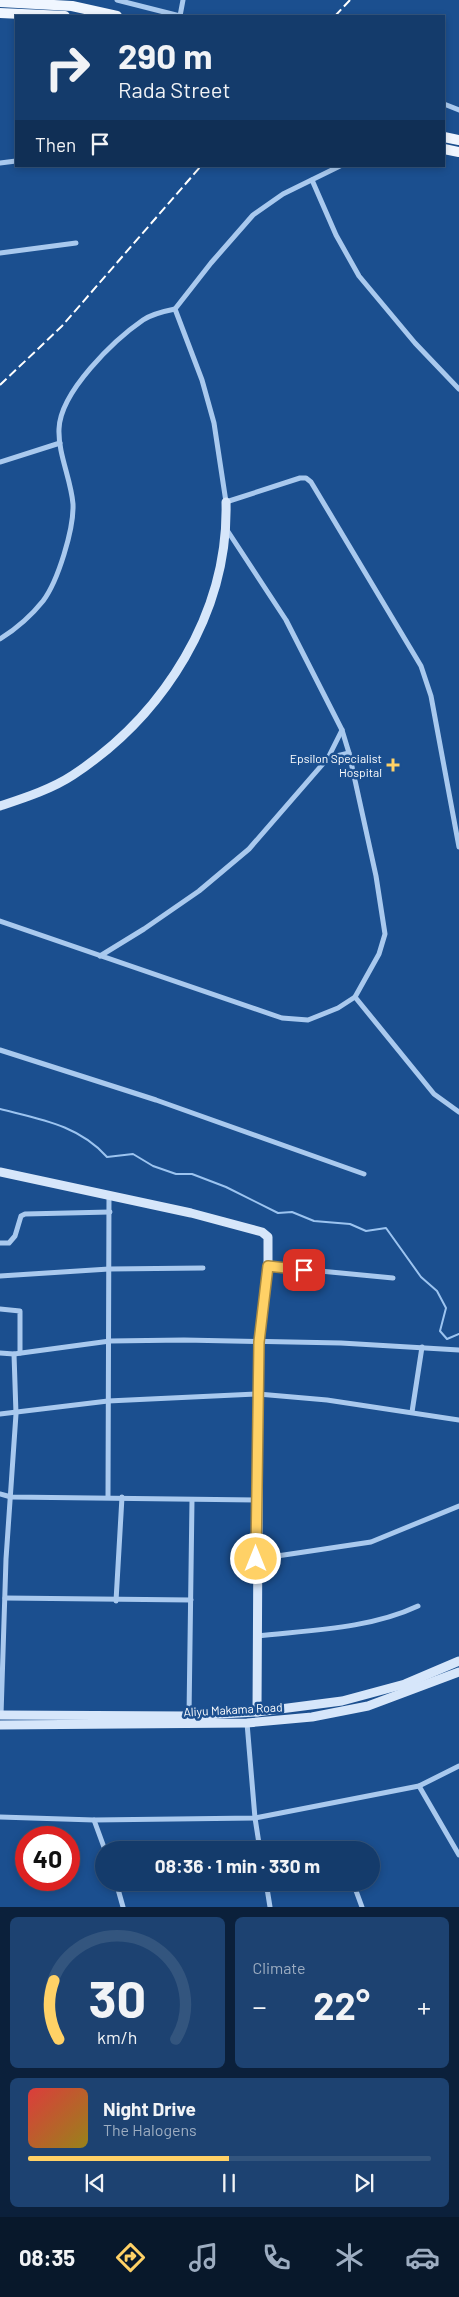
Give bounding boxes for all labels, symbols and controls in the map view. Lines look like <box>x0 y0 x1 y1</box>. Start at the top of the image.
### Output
text: 290 m <box>118 34 212 76</box>
icon: right <box>35 35 100 100</box>
text: Rada Street <box>118 76 230 102</box>
icon: arrive <box>86 130 114 158</box>
text: Then <box>35 133 76 156</box>
place label: Epsilon Specialist Hospital <box>290 751 382 779</box>
marker: Epsilon Specialist Hospital <box>386 758 400 772</box>
pin <box>283 1249 325 1291</box>
icon: arrive <box>290 1256 318 1284</box>
position arrow <box>229 1532 281 1584</box>
street label: Aliyu Makama Road <box>183 1699 283 1719</box>
speed limit sign: 40 <box>15 1826 80 1891</box>
text: 08:36 · 1 min · 330 m <box>155 1854 320 1877</box>
text: Climate <box>253 1958 305 1977</box>
text: 30 <box>88 1966 146 2028</box>
text: 22° <box>313 1982 370 2028</box>
text: − <box>253 1989 267 2023</box>
text: + <box>417 1989 431 2023</box>
text: km/h <box>97 2026 137 2048</box>
text: Night Drive <box>103 2097 196 2120</box>
text: The Halogens <box>103 2120 197 2139</box>
icon: previous <box>81 2169 109 2197</box>
icon: pause <box>215 2169 243 2197</box>
icon: next <box>350 2169 378 2197</box>
icon: directions <box>113 2240 148 2275</box>
icon: music <box>186 2240 221 2275</box>
icon: phone <box>259 2240 294 2275</box>
icon: climate <box>332 2240 367 2275</box>
icon: car <box>405 2240 440 2275</box>
text: 08:35 <box>19 2244 75 2270</box>

